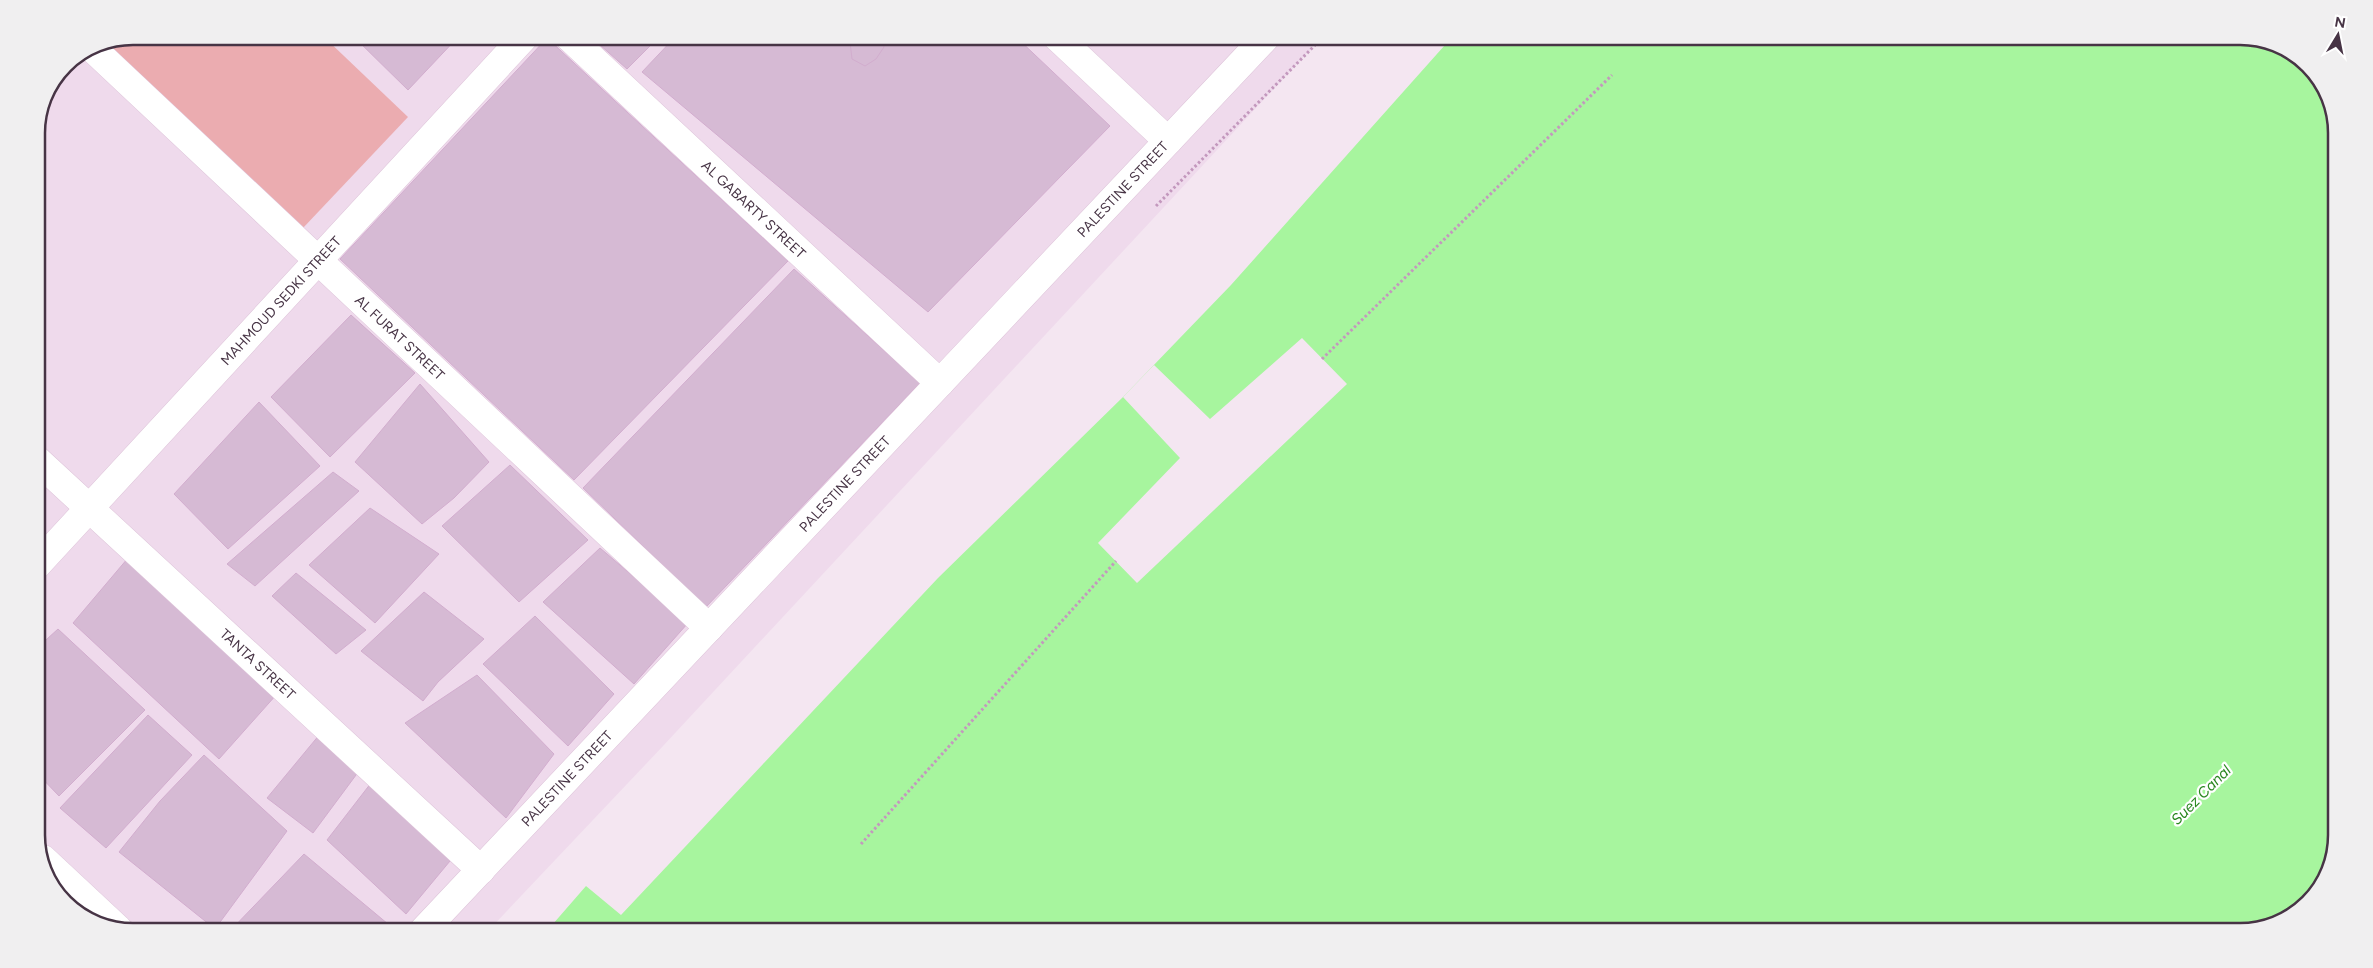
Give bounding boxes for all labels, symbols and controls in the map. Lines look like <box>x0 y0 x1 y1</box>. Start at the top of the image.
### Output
north arrow <box>2313 10 2363 60</box>
text: N <box>2333 13 2347 32</box>
street label: PALESTINE STREET <box>1073 138 1172 241</box>
street label: AL GABARTY STREET <box>698 157 810 262</box>
street label: MAHMOUD SEDKI STREET <box>217 232 345 369</box>
street label: AL FURAT STREET <box>352 291 448 384</box>
street label: PALESTINE STREET <box>795 432 894 535</box>
street label: TANTA STREET <box>217 625 299 703</box>
street label: PALESTINE STREET <box>518 727 616 830</box>
water label: Suez Canal <box>2167 761 2235 829</box>

